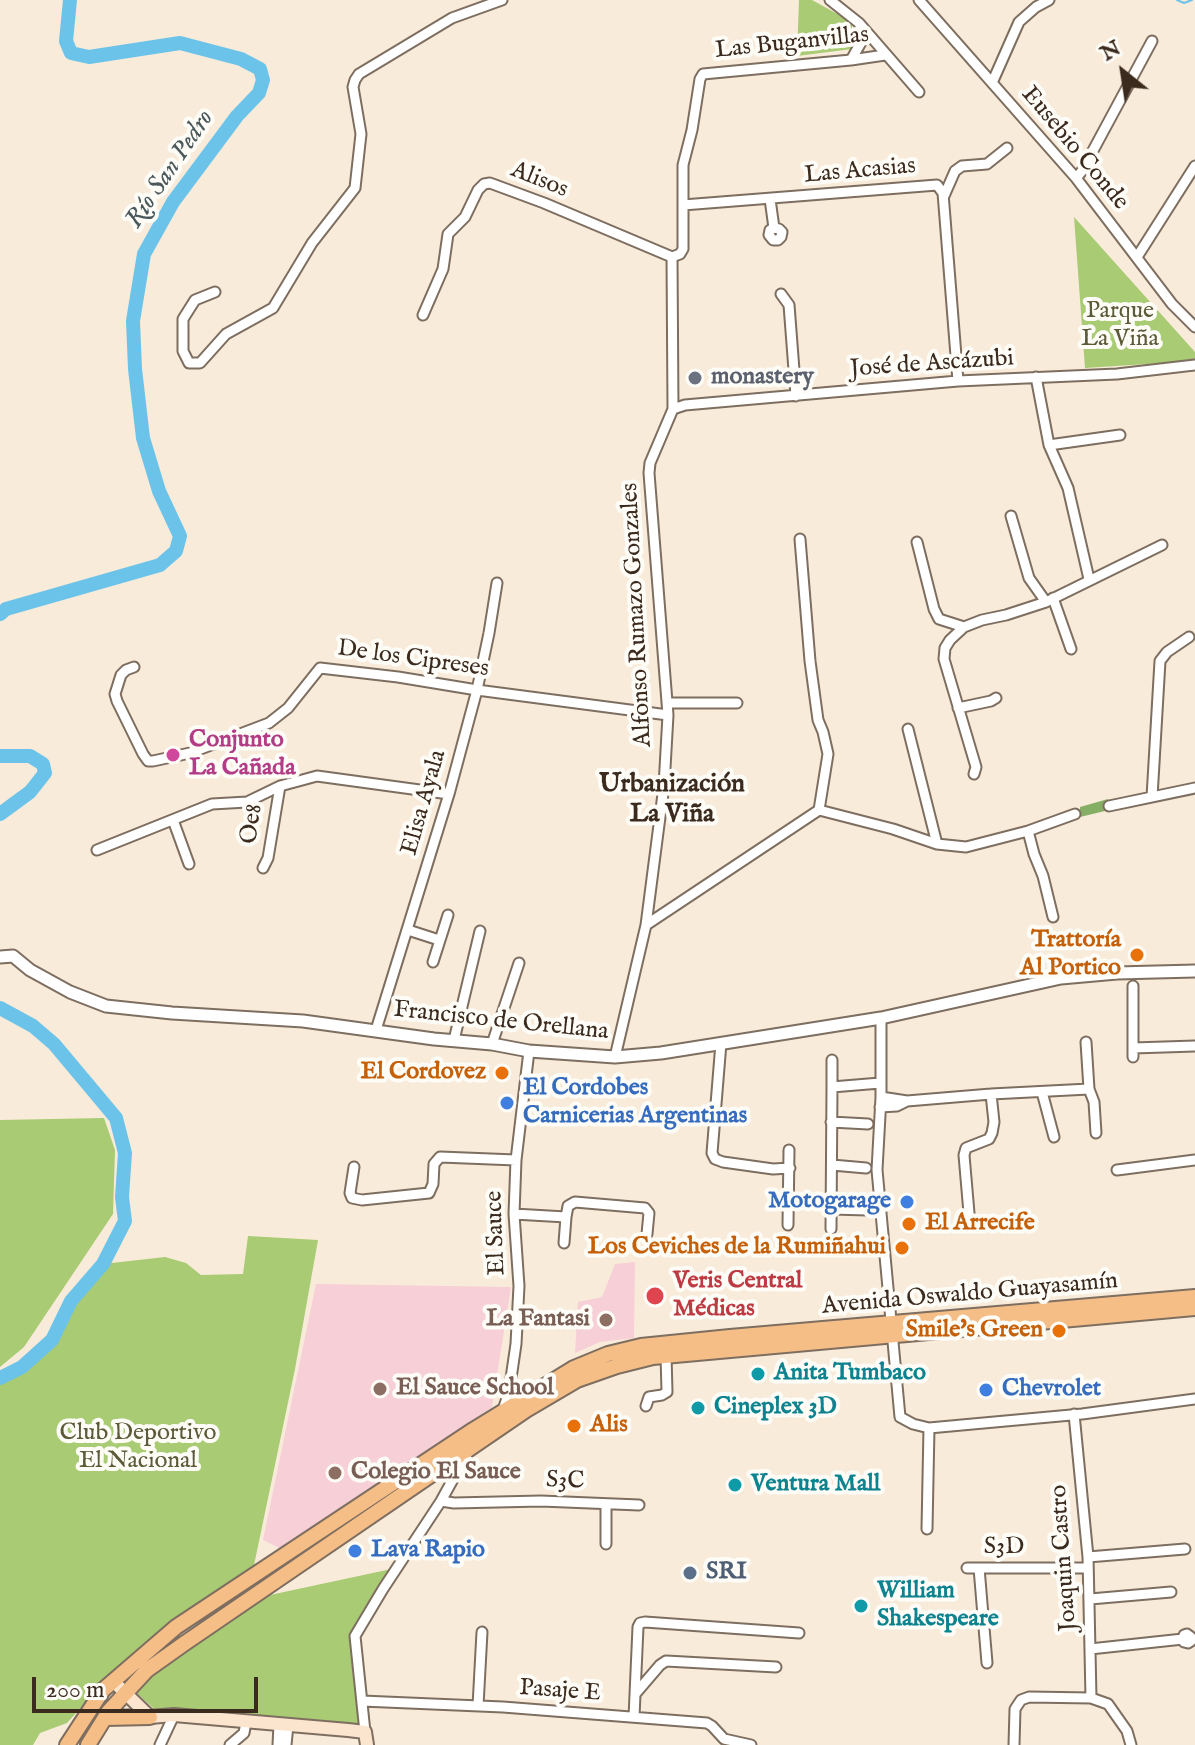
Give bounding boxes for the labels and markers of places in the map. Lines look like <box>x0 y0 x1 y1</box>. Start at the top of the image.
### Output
place label: monastery <box>711 364 814 392</box>
marker: monastery <box>686 369 704 387</box>
place label: Conjunto La Cañada <box>189 727 296 783</box>
marker: Conjunto La Cañada <box>164 746 182 764</box>
place label: Trattoría Al Portico <box>1020 927 1121 983</box>
marker: Trattoría Al Portico <box>1128 946 1146 964</box>
place label: El Cordovez <box>361 1059 486 1087</box>
marker: El Cordovez <box>493 1064 511 1082</box>
place label: El Cordobes Carnicerias Argentinas <box>523 1075 747 1131</box>
marker: El Cordobes Carnicerias Argentinas <box>498 1094 516 1112</box>
place label: Motogarage <box>768 1188 891 1216</box>
marker: Motogarage <box>898 1193 916 1211</box>
place label: El Arrecife <box>925 1210 1035 1238</box>
marker: El Arrecife <box>900 1215 918 1233</box>
place label: Los Ceviches de la Rumiñahui <box>588 1234 886 1262</box>
marker: Los Ceviches de la Rumiñahui <box>893 1239 911 1257</box>
place label: Veris Central Médicas <box>673 1268 802 1324</box>
marker: Veris Central Médicas <box>644 1285 666 1307</box>
place label: La Fantasi <box>486 1306 590 1334</box>
marker: La Fantasi <box>597 1311 615 1329</box>
place label: Smile's Green <box>905 1317 1043 1345</box>
marker: Smile's Green <box>1050 1322 1068 1340</box>
place label: Anita Tumbaco <box>774 1360 926 1388</box>
marker: Anita Tumbaco <box>749 1365 767 1383</box>
place label: El Sauce School <box>396 1375 554 1403</box>
place label: Chevrolet <box>1002 1376 1101 1404</box>
marker: El Sauce School <box>371 1380 389 1398</box>
marker: Chevrolet <box>977 1381 995 1399</box>
place label: Cineplex 3D <box>714 1394 837 1422</box>
marker: Cineplex 3D <box>689 1399 707 1417</box>
place label: Alis <box>590 1412 628 1440</box>
marker: Alis <box>565 1417 583 1435</box>
place label: Colegio El Sauce <box>351 1459 521 1487</box>
marker: Colegio El Sauce <box>326 1464 344 1482</box>
place label: Ventura Mall <box>751 1471 880 1499</box>
marker: Ventura Mall <box>726 1476 744 1494</box>
place label: Lava Rapio <box>371 1537 485 1565</box>
marker: Lava Rapio <box>346 1542 364 1560</box>
place label: SRI <box>706 1559 747 1587</box>
marker: SRI <box>681 1564 699 1582</box>
place label: William Shakespeare <box>877 1578 999 1634</box>
marker: William Shakespeare <box>852 1597 870 1615</box>

